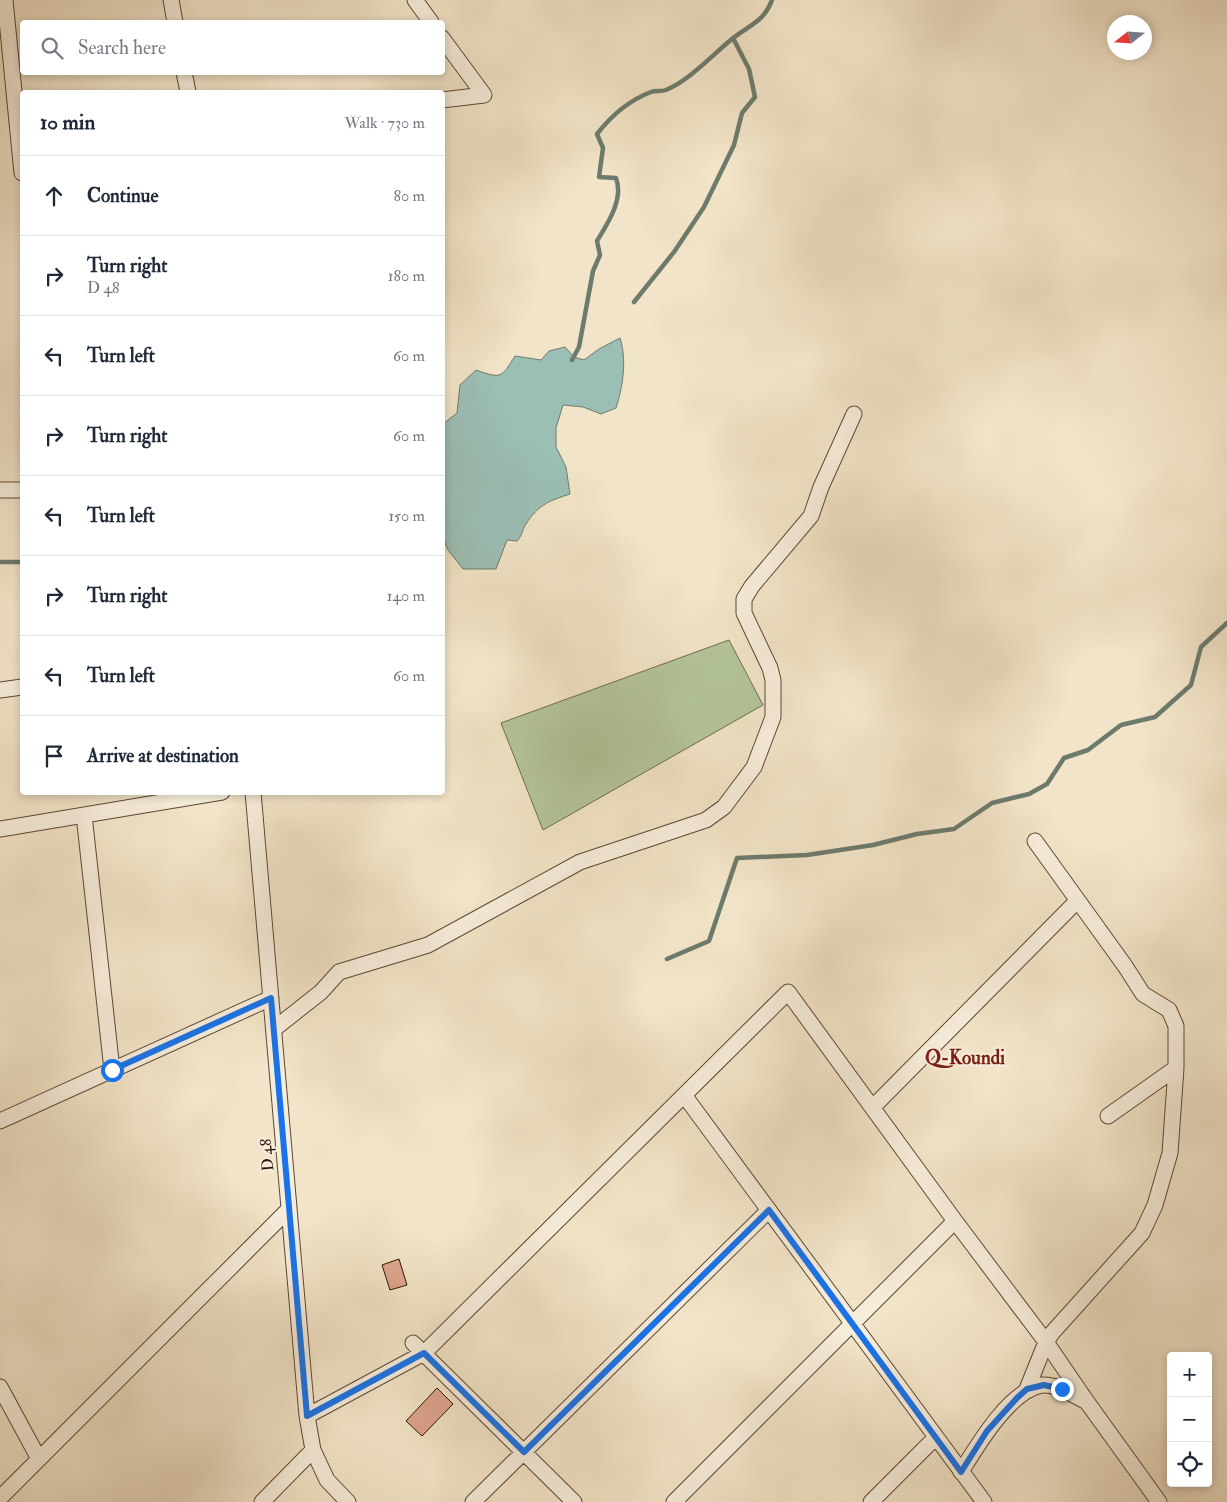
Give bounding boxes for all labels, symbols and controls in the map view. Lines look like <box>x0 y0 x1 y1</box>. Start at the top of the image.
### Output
north arrow <box>1107 15 1152 60</box>
search box <box>20 20 445 75</box>
icon: search <box>38 34 66 62</box>
text: Search here <box>78 36 166 60</box>
text: 10 min <box>40 109 95 136</box>
text: Walk · 730 m <box>344 113 425 133</box>
icon: ahead <box>40 182 68 210</box>
text: Continue <box>87 184 158 208</box>
text: 80 m <box>394 186 425 206</box>
text: Turn right <box>87 254 167 278</box>
icon: right <box>40 262 68 290</box>
text: 180 m <box>388 266 425 286</box>
text: D 48 <box>87 278 120 298</box>
icon: left <box>40 342 68 370</box>
text: Turn left <box>87 344 155 368</box>
text: 60 m <box>393 346 425 366</box>
icon: right <box>40 422 68 450</box>
text: Turn right <box>87 424 167 448</box>
text: 60 m <box>393 426 425 446</box>
icon: left <box>40 502 68 530</box>
text: Turn left <box>87 504 155 528</box>
text: 150 m <box>388 506 425 526</box>
icon: right <box>40 582 68 610</box>
text: Turn right <box>87 584 167 608</box>
text: 140 m <box>387 586 425 606</box>
icon: left <box>40 662 68 690</box>
text: Turn left <box>87 664 155 688</box>
text: 60 m <box>393 666 425 686</box>
icon: arrive <box>40 742 68 770</box>
text: Arrive at destination <box>87 744 239 768</box>
district label: Q-Koundi <box>925 1046 1005 1070</box>
route start <box>101 1059 124 1082</box>
street label: D 48 <box>256 1137 278 1172</box>
map controls <box>1167 1352 1212 1487</box>
button: + <box>1167 1352 1212 1397</box>
route end <box>1051 1378 1074 1401</box>
button: − <box>1167 1397 1212 1442</box>
button: locate <box>1167 1442 1212 1487</box>

